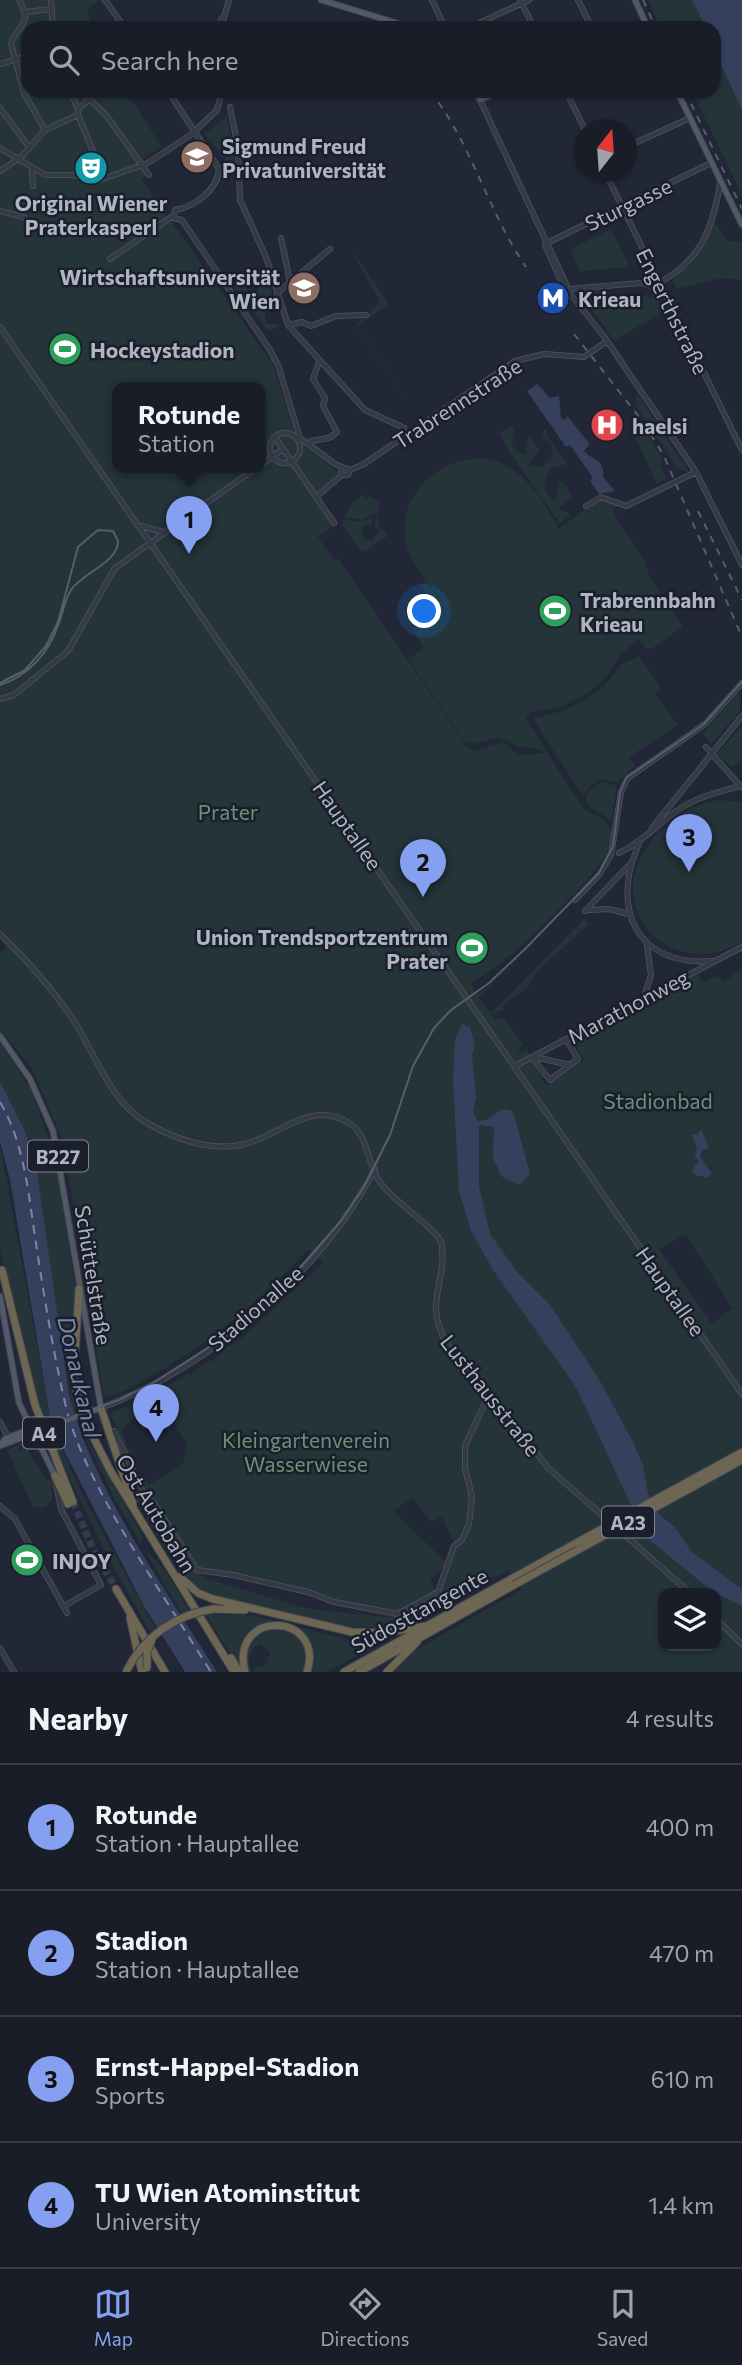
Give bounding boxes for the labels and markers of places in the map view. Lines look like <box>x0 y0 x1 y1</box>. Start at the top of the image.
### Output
place label: Sigmund Freud Privatuniversität <box>222 133 386 182</box>
school or university icon: Sigmund Freud Privatuniversität <box>178 138 216 176</box>
theatre icon: Original Wiener Praterkasperl <box>72 149 110 187</box>
place label: Original Wiener Praterkasperl <box>15 190 168 239</box>
place label: Wirtschaftsuniversität Wien <box>60 264 280 313</box>
school or university icon: Wirtschaftsuniversität Wien <box>285 269 323 307</box>
metro station icon: Krieau <box>534 279 572 317</box>
place label: Krieau <box>578 286 641 311</box>
sports icon: Hockeystadion <box>46 330 84 368</box>
place label: Hockeystadion <box>90 337 234 362</box>
hospital icon: haelsi <box>588 406 626 444</box>
place label: haelsi <box>632 413 688 438</box>
pin: 1 <box>166 496 212 554</box>
place label: Trabrennbahn Krieau <box>580 587 716 636</box>
sports icon: Trabrennbahn Krieau <box>536 592 574 630</box>
pin: 3 <box>666 814 712 872</box>
pin: 2 <box>400 839 446 897</box>
place label: Union Trendsportzentrum Prater <box>196 924 448 973</box>
sports icon: Union Trendsportzentrum Prater <box>453 929 491 967</box>
pin: 4 <box>133 1384 179 1442</box>
sports icon: INJOY <box>8 1541 46 1579</box>
place label: INJOY <box>52 1548 111 1573</box>

